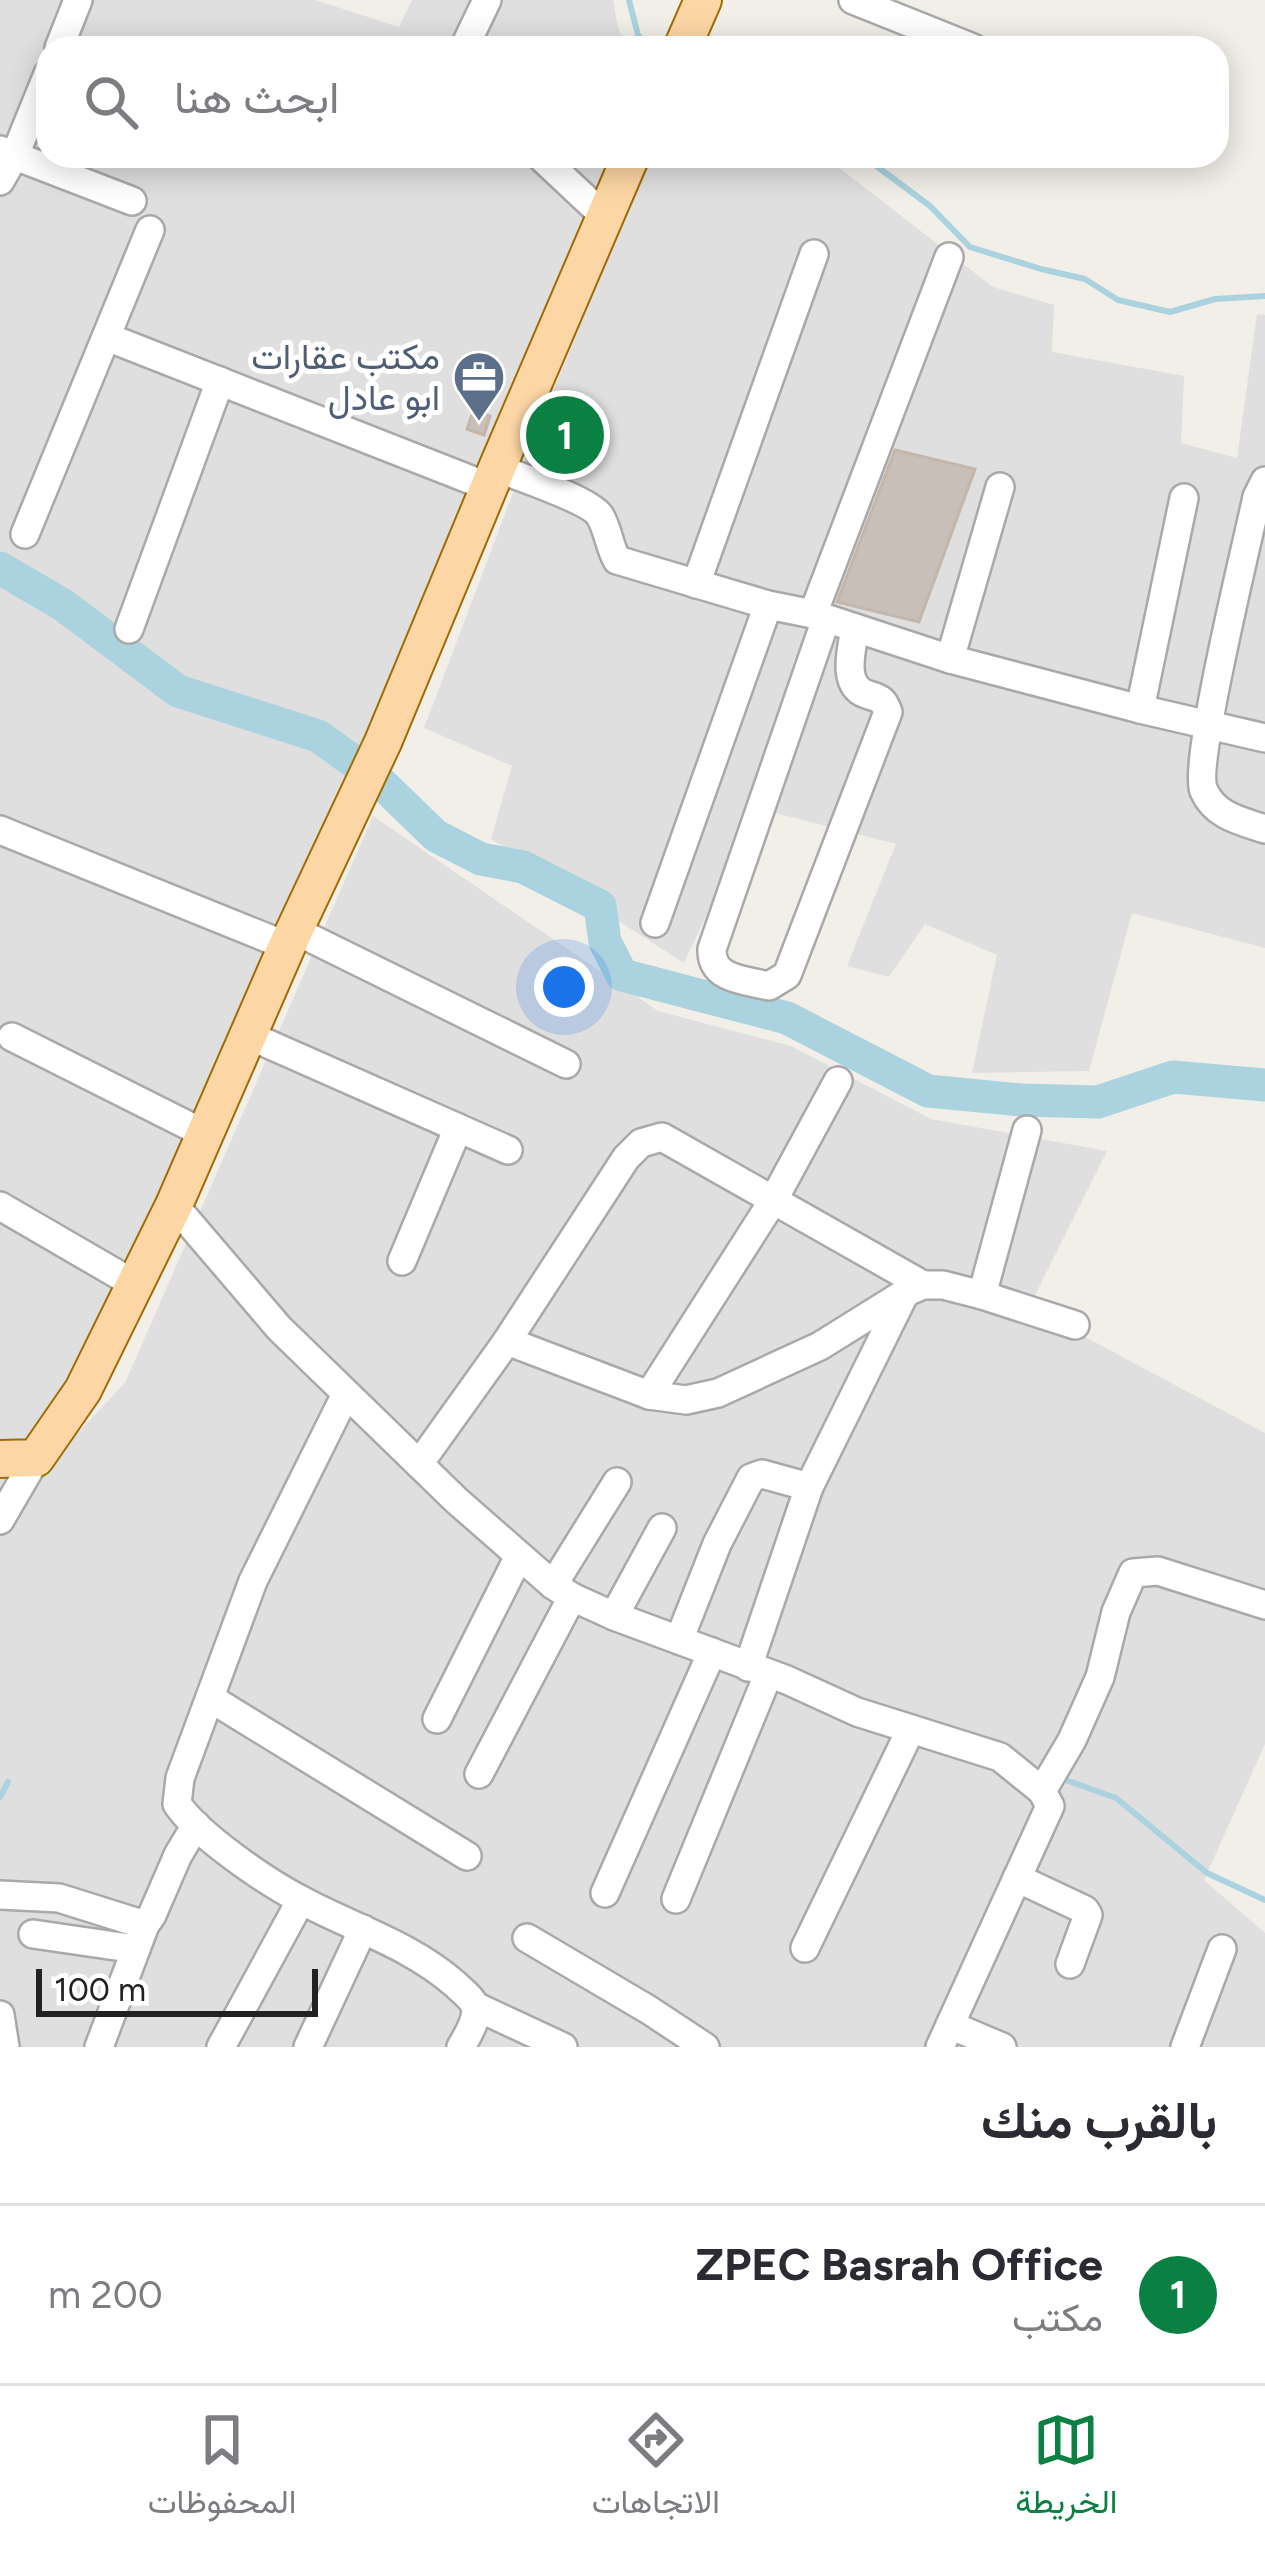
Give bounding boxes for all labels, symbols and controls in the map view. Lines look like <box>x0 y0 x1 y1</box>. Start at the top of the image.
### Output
search box <box>36 36 1229 168</box>
icon: search <box>78 69 144 135</box>
text: ابحث هنا <box>174 70 340 124</box>
place label: مكتب عقارات ابو عادل <box>251 335 440 420</box>
office icon: مكتب عقارات ابو عادل <box>451 349 507 423</box>
pin: 1 <box>526 390 604 480</box>
your location <box>534 957 594 1017</box>
scale bar <box>36 1963 318 2016</box>
text: 100 m <box>54 1970 146 2009</box>
text: بالقرب منك <box>981 2090 1217 2151</box>
text: ZPEC Basrah Office <box>696 2237 1103 2291</box>
text: 200 m <box>48 2271 163 2318</box>
text: 1 <box>1170 2271 1186 2318</box>
text: مكتب <box>1012 2294 1103 2341</box>
tab: المحفوظات <box>148 2407 296 2531</box>
tab: الاتجاهات <box>592 2407 720 2531</box>
tab: الخريطة <box>1015 2407 1117 2531</box>

